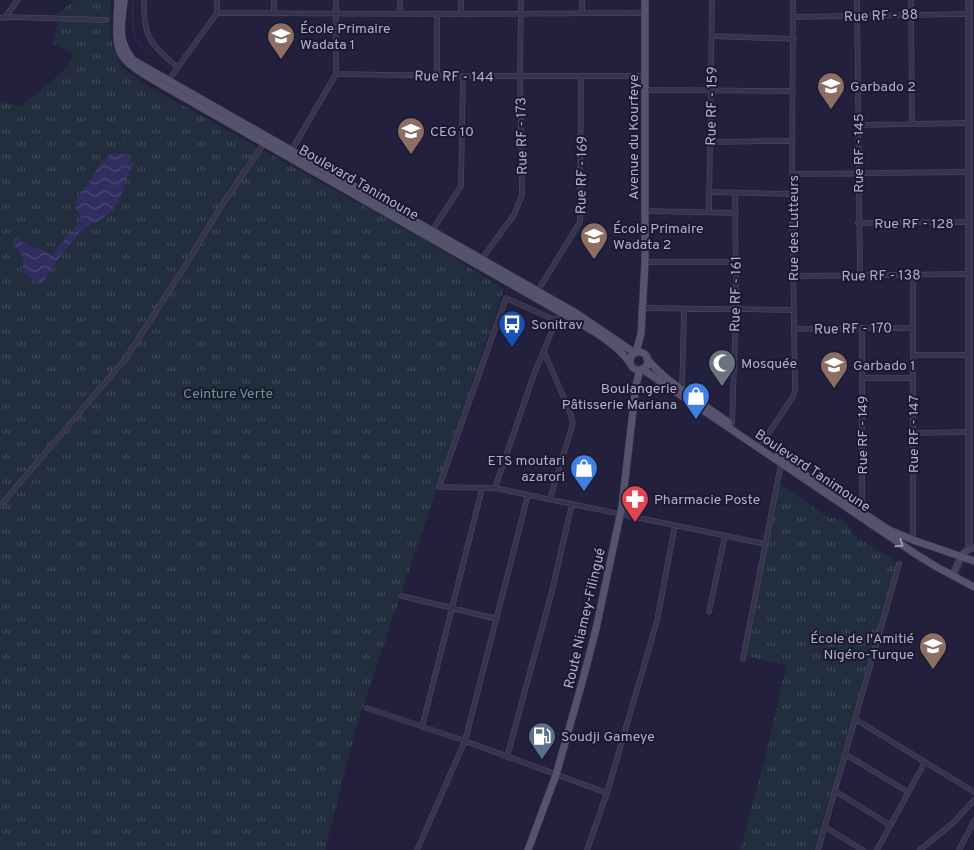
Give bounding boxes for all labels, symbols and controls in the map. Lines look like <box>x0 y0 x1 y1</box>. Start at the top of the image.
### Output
street label: Rue RF - 88 <box>844 7 918 26</box>
place label: École Primaire Wadata 1 <box>300 20 391 54</box>
school or university icon: École Primaire Wadata 1 <box>266 21 296 60</box>
street label: Rue RF - 159 <box>703 66 722 146</box>
street label: Rue RF - 144 <box>414 68 494 87</box>
school or university icon: Garbado 2 <box>816 71 846 110</box>
street label: Avenue du Kourfeye <box>626 74 643 200</box>
place label: Garbado 2 <box>850 79 916 96</box>
street label: Rue RF - 173 <box>513 97 532 175</box>
street label: Rue RF - 145 <box>851 113 868 193</box>
school or university icon: CEG 10 <box>396 116 426 155</box>
place label: CEG 10 <box>430 124 474 141</box>
street label: Rue RF - 169 <box>573 136 592 214</box>
street label: Boulevard Tanimoune <box>295 142 421 225</box>
street label: Rue des Lutteurs <box>786 175 803 281</box>
street label: Rue RF - 128 <box>874 216 954 233</box>
place label: École Primaire Wadata 2 <box>613 220 704 254</box>
school or university icon: École Primaire Wadata 2 <box>579 221 609 260</box>
street label: Rue RF - 161 <box>727 256 746 332</box>
street label: Rue RF - 138 <box>841 267 921 286</box>
bus stop icon: Sonitrav <box>497 309 527 348</box>
place label: Sonitrav <box>531 317 583 334</box>
street label: Rue RF - 170 <box>814 320 892 339</box>
mosque icon: Mosquée <box>707 348 737 387</box>
school or university icon: Garbado 1 <box>819 350 849 389</box>
place label: Mosquée <box>741 356 797 373</box>
place label: Garbado 1 <box>853 358 915 375</box>
place label: Boulangerie Pâtisserie Mariana <box>562 381 677 414</box>
shop icon: Boulangerie Pâtisserie Mariana <box>681 381 711 420</box>
park label: Ceinture Verte <box>183 386 273 403</box>
street label: Rue RF - 147 <box>906 395 923 473</box>
street label: Rue RF - 149 <box>855 396 872 474</box>
street label: Boulevard Tanimoune <box>751 426 873 516</box>
place label: ETS moutari azarori <box>488 453 565 486</box>
shop icon: ETS moutari azarori <box>569 453 599 492</box>
pharmacy icon: Pharmacie Poste <box>620 484 650 523</box>
place label: Pharmacie Poste <box>654 492 760 509</box>
one-way arrow <box>894 538 903 547</box>
street label: Route Niamey-Filingué <box>561 546 610 690</box>
place label: École de l'Amitié Nigéro-Turque <box>810 630 914 664</box>
school or university icon: École de l'Amitié Nigéro-Turque <box>918 631 948 670</box>
fuel station icon: Soudji Gameye <box>527 721 557 760</box>
place label: Soudji Gameye <box>561 729 655 746</box>

